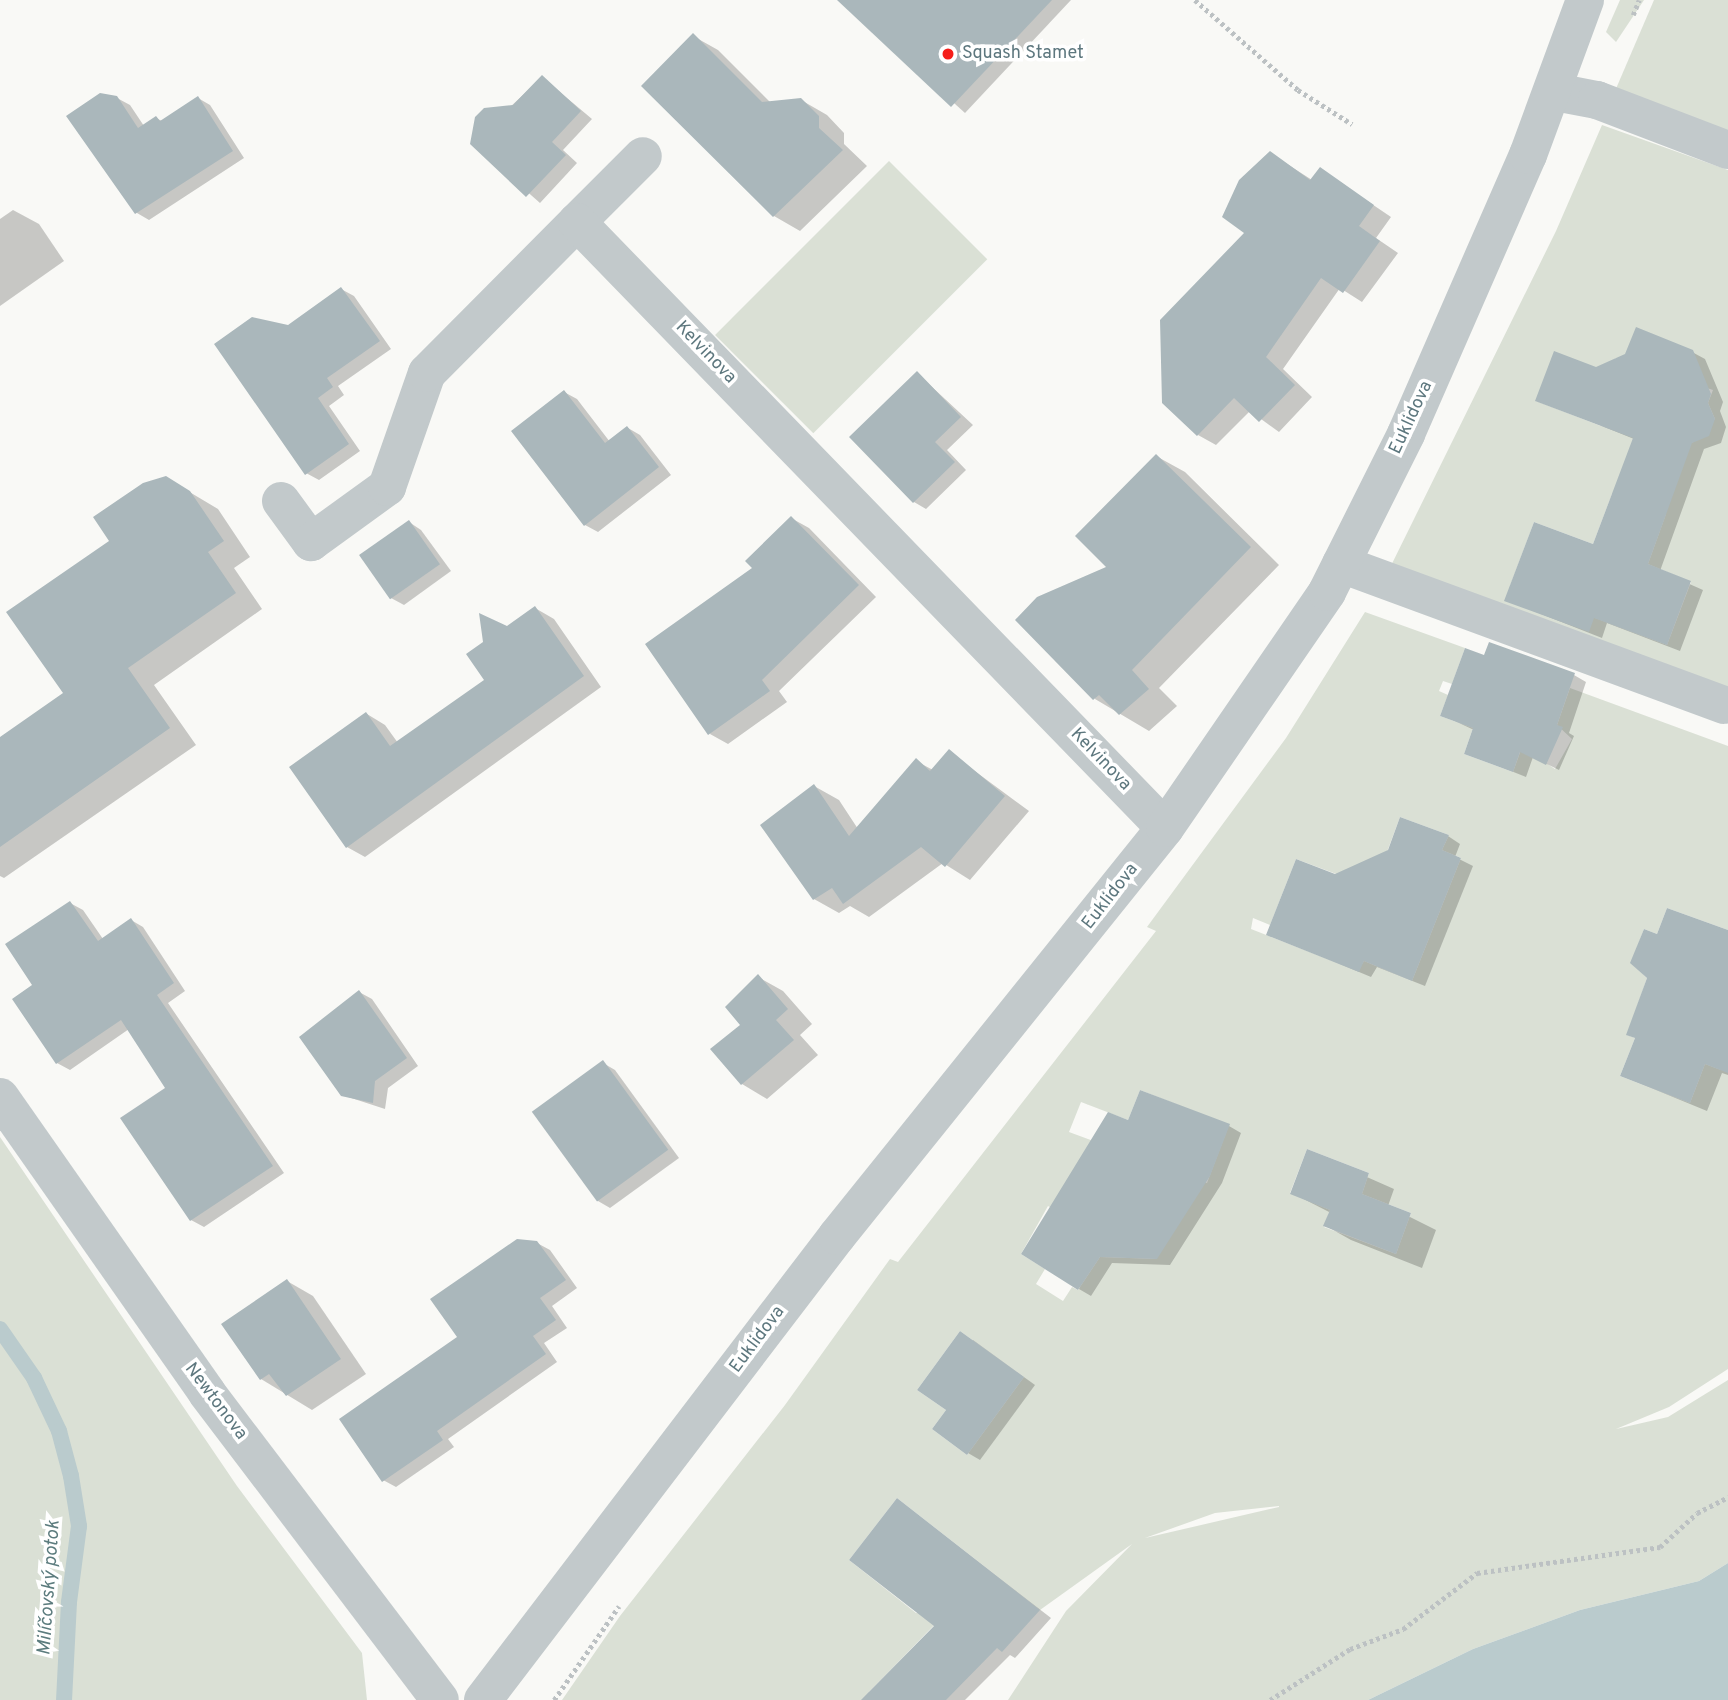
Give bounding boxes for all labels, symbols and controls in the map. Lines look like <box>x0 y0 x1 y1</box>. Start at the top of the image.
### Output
place label: Squash Stamet <box>962 43 1084 65</box>
marker: Squash Stamet <box>940 46 956 62</box>
street label: Kelvinova <box>670 317 740 389</box>
street label: Euklidova <box>1386 378 1438 458</box>
street label: Kelvinova <box>1065 724 1135 796</box>
street label: Euklidova <box>1078 860 1144 934</box>
street label: Euklidova <box>726 1302 790 1378</box>
street label: Newtonova <box>179 1359 251 1445</box>
water label: Milíčovský potok <box>34 1520 66 1656</box>

